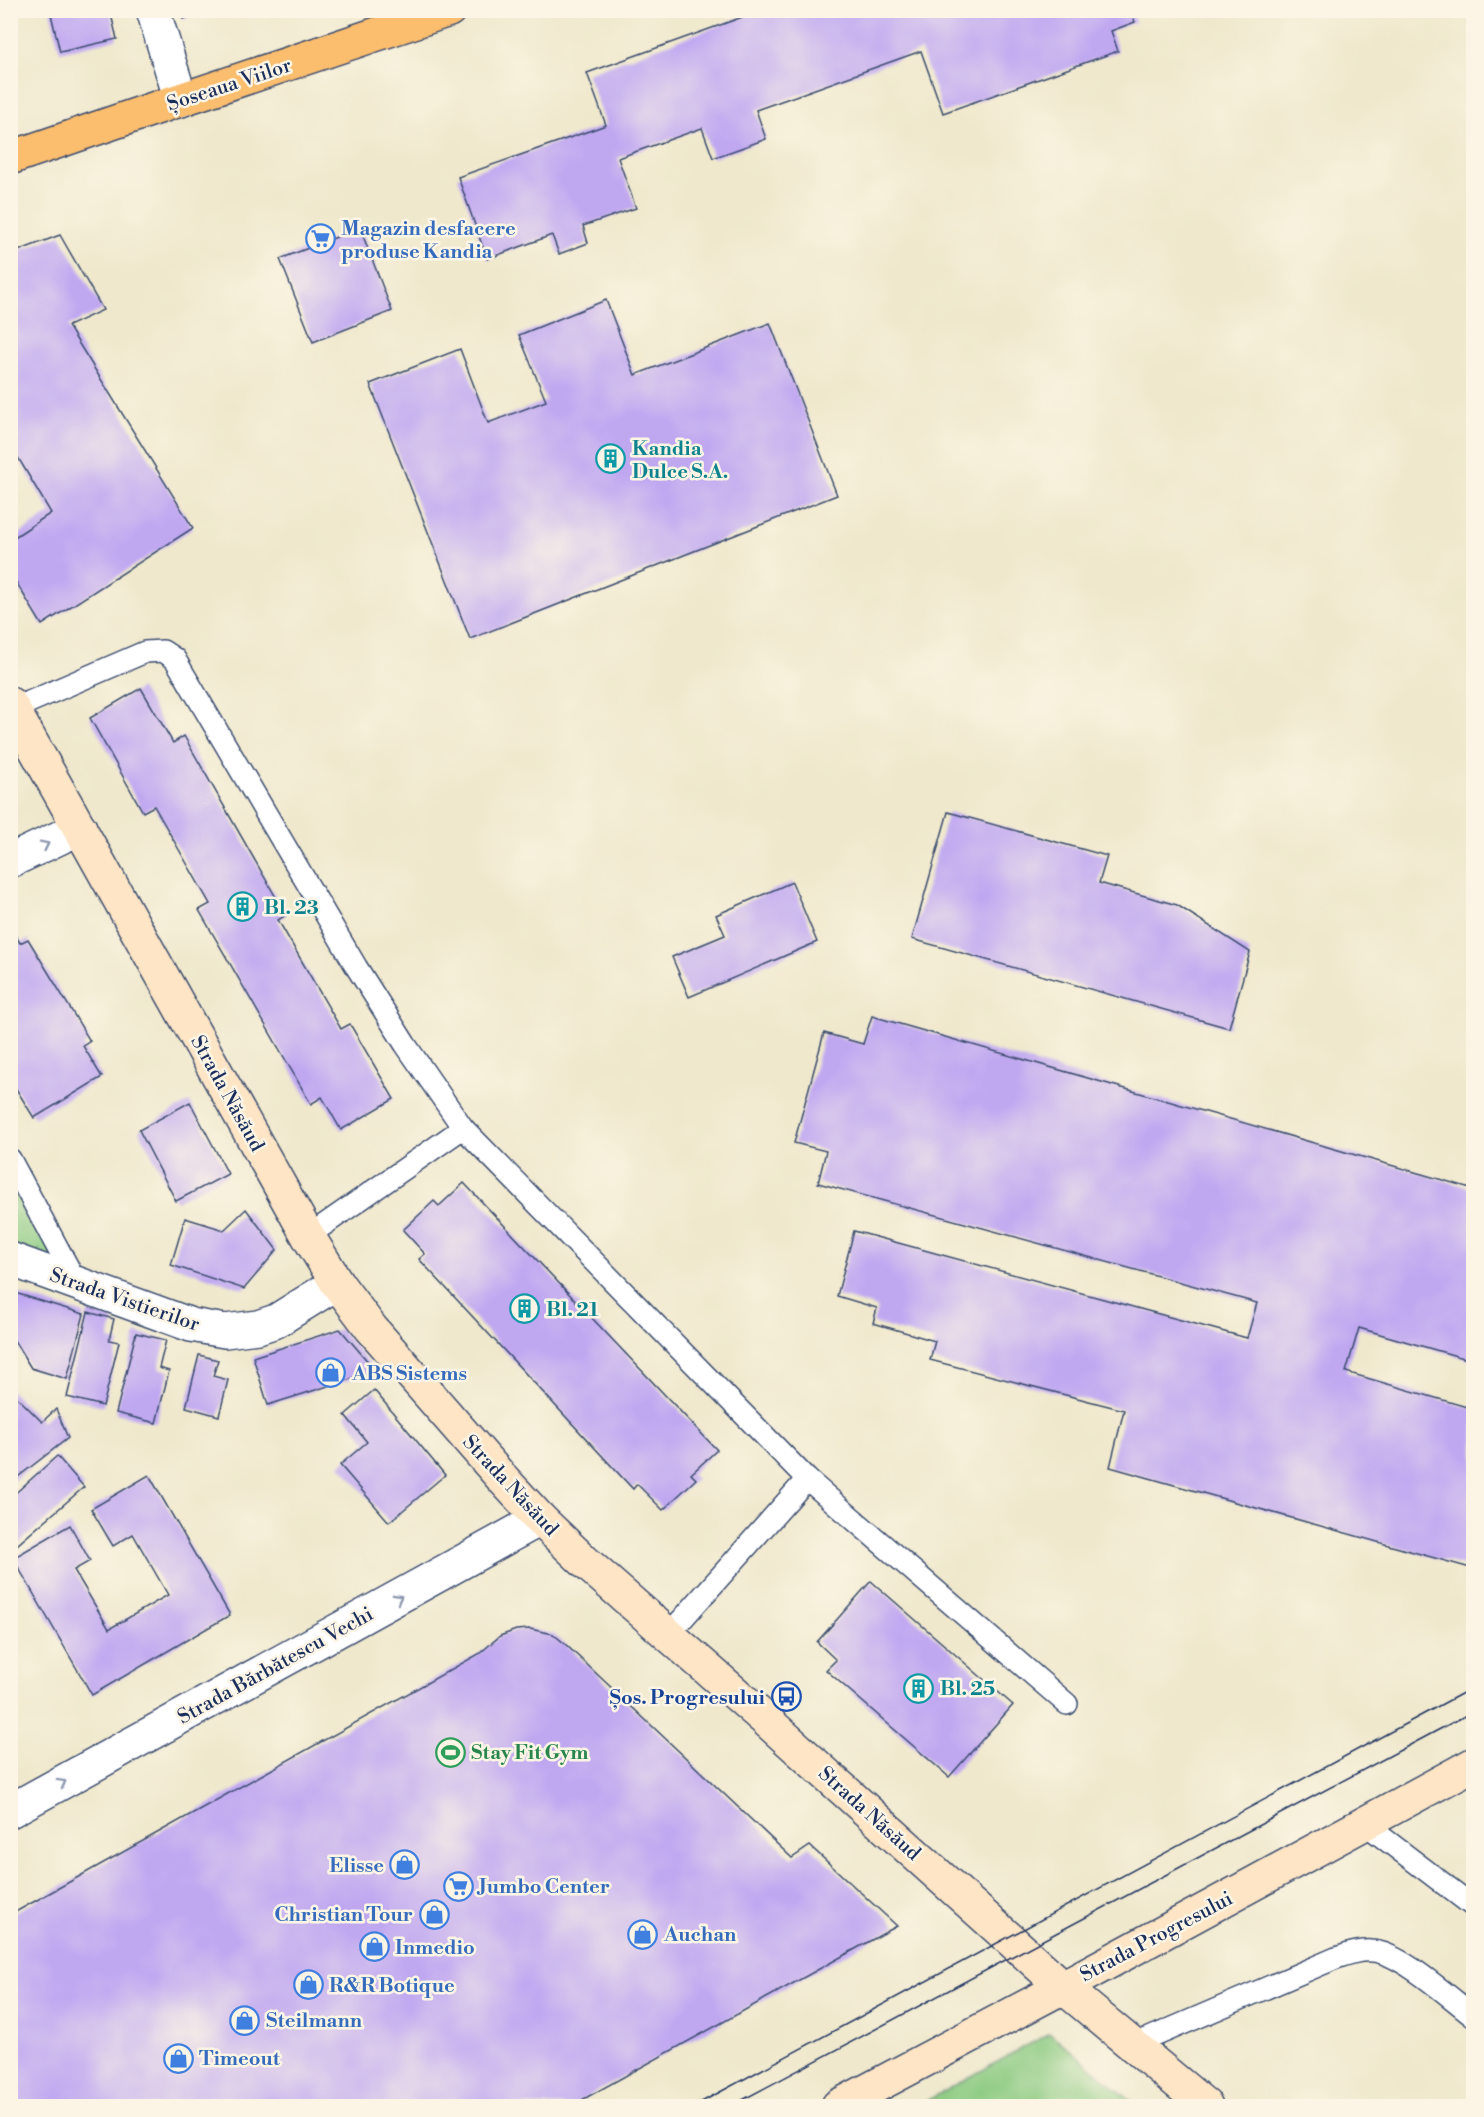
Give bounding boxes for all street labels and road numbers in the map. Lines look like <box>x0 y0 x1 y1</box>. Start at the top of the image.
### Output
street label: Șoseaua Viilor <box>164 53 295 117</box>
street label: Strada Năsăud <box>184 1031 269 1157</box>
street label: Strada Vistierilor <box>46 1263 203 1338</box>
street label: Strada Năsăud <box>457 1430 564 1542</box>
street label: Strada Bărbătescu Vechi <box>174 1602 378 1730</box>
street label: Strada Năsăud <box>813 1762 926 1867</box>
street label: Strada Progresului <box>1076 1886 1238 1988</box>

